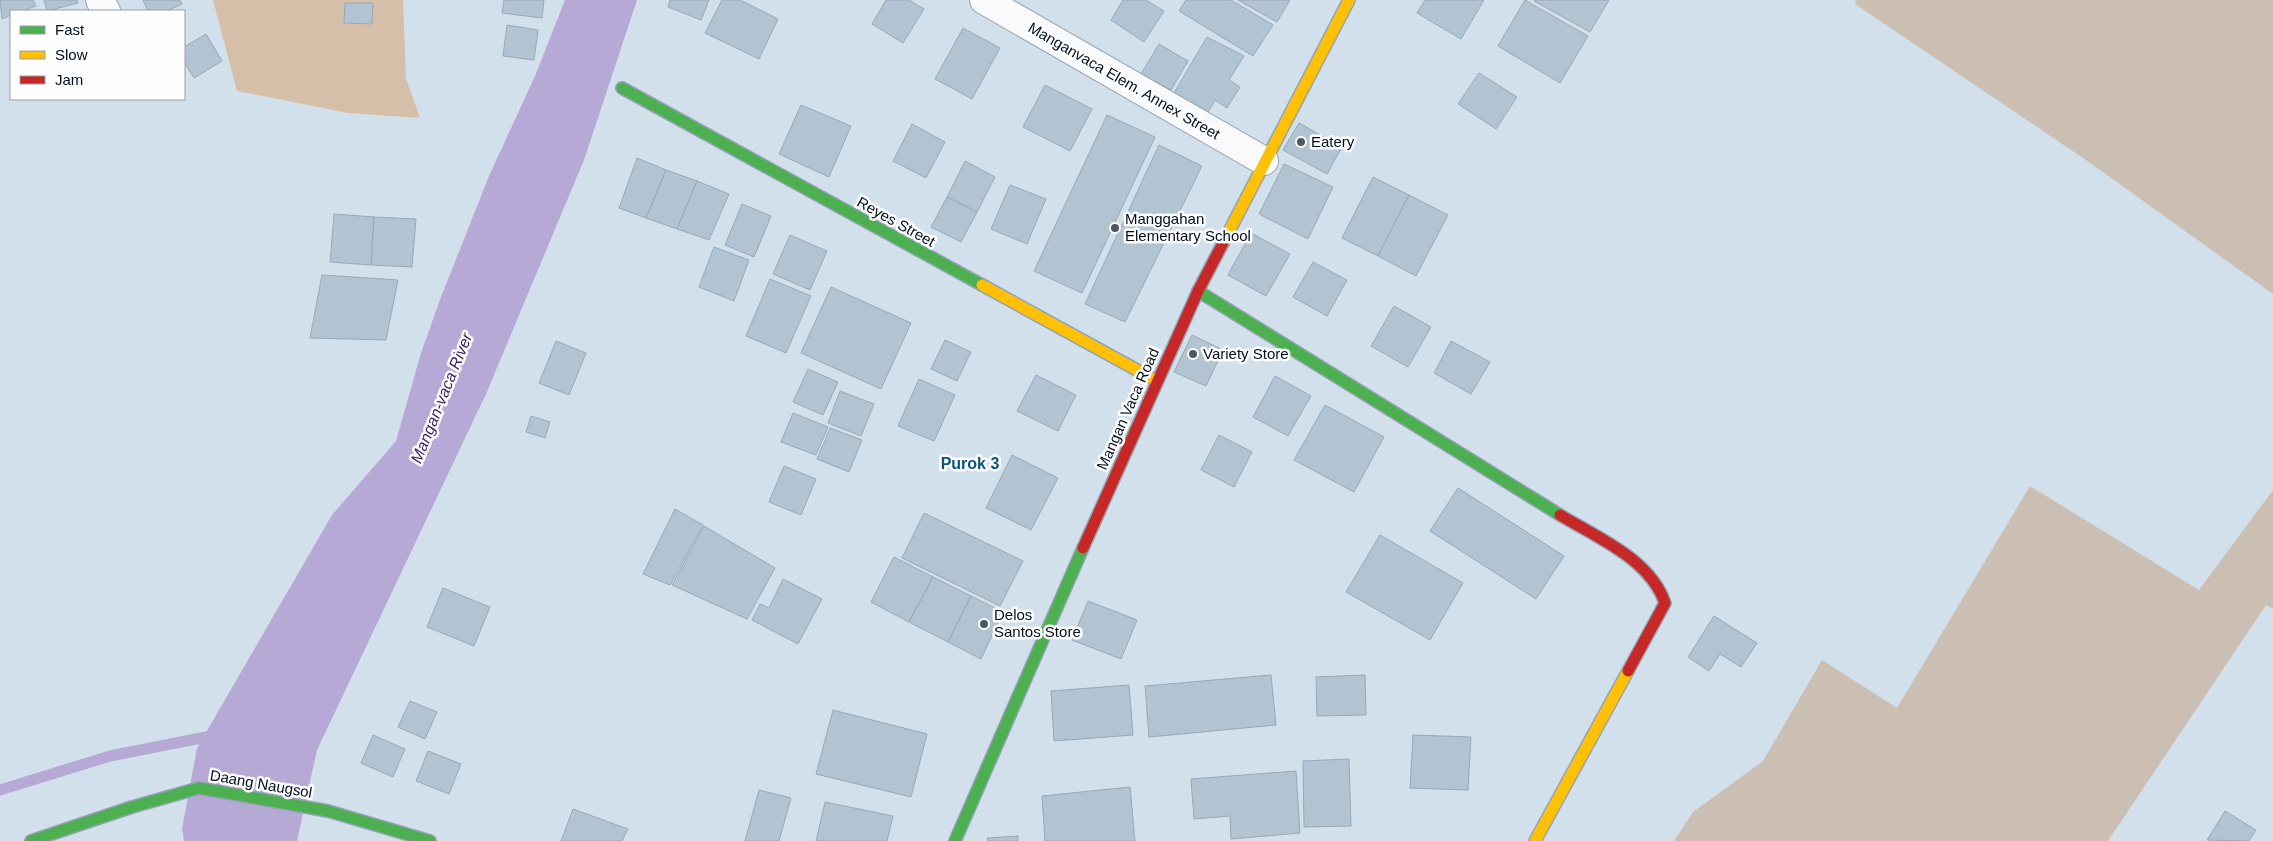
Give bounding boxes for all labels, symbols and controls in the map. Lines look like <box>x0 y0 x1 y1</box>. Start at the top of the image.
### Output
legend <box>10 10 185 100</box>
street label: Manganvaca Elem. Annex Street <box>1025 19 1224 143</box>
text: Fast <box>55 21 85 38</box>
text: Slow <box>55 46 88 63</box>
text: Jam <box>55 71 83 88</box>
place label: Eatery <box>1311 133 1355 150</box>
marker: Eatery <box>1295 136 1307 148</box>
street label: Reyes Street <box>854 193 939 250</box>
place label: Manggahan Elementary School <box>1125 210 1251 244</box>
marker: Manggahan Elementary School <box>1109 222 1121 234</box>
water label: Mangan-vaca River <box>408 330 476 466</box>
street label: Mangan Vaca Road <box>1093 345 1162 472</box>
place label: Variety Store <box>1203 345 1289 362</box>
marker: Variety Store <box>1187 348 1199 360</box>
district label: Purok 3 <box>941 455 999 472</box>
place label: Delos Santos Store <box>994 606 1081 640</box>
marker: Delos Santos Store <box>978 618 990 630</box>
street label: Daang Naugsol <box>209 766 313 801</box>

